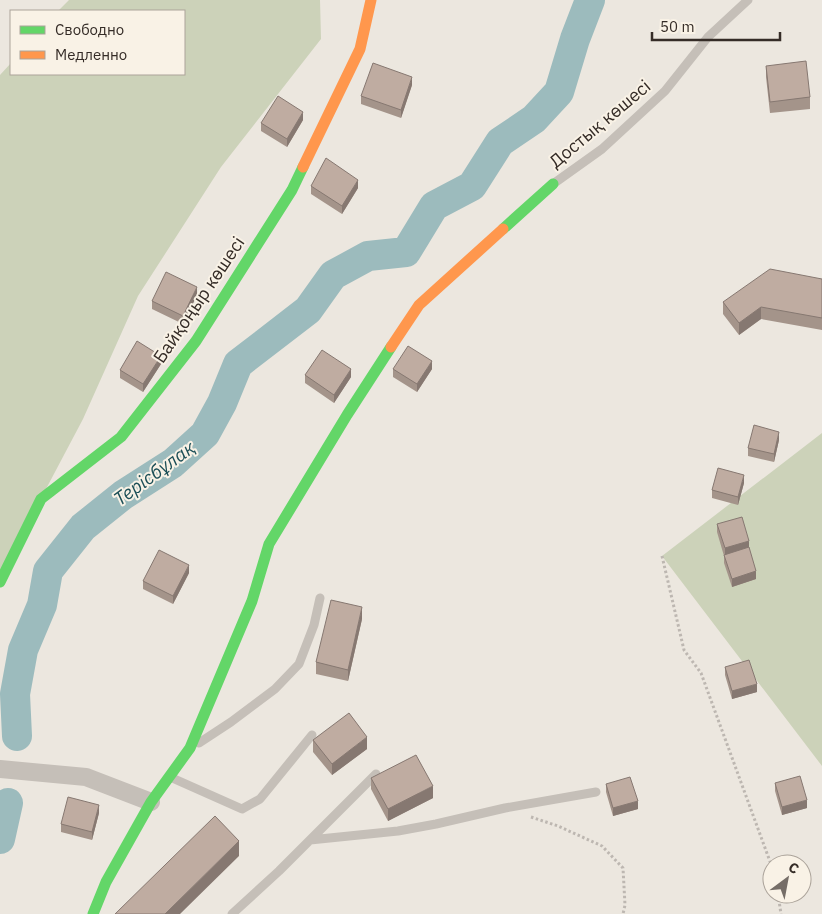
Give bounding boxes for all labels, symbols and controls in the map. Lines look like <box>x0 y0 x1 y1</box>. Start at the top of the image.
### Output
legend <box>10 10 185 75</box>
scale bar <box>652 10 780 42</box>
text: 50 m <box>660 17 695 36</box>
text: Свободно <box>55 20 124 39</box>
text: Медленно <box>55 45 127 64</box>
street label: Достық көшесі <box>544 74 655 173</box>
street label: Байқоңыр көшесі <box>148 232 249 367</box>
water label: Терісбұлақ <box>109 435 200 511</box>
north arrow <box>762 854 812 904</box>
text: С <box>785 858 803 878</box>

